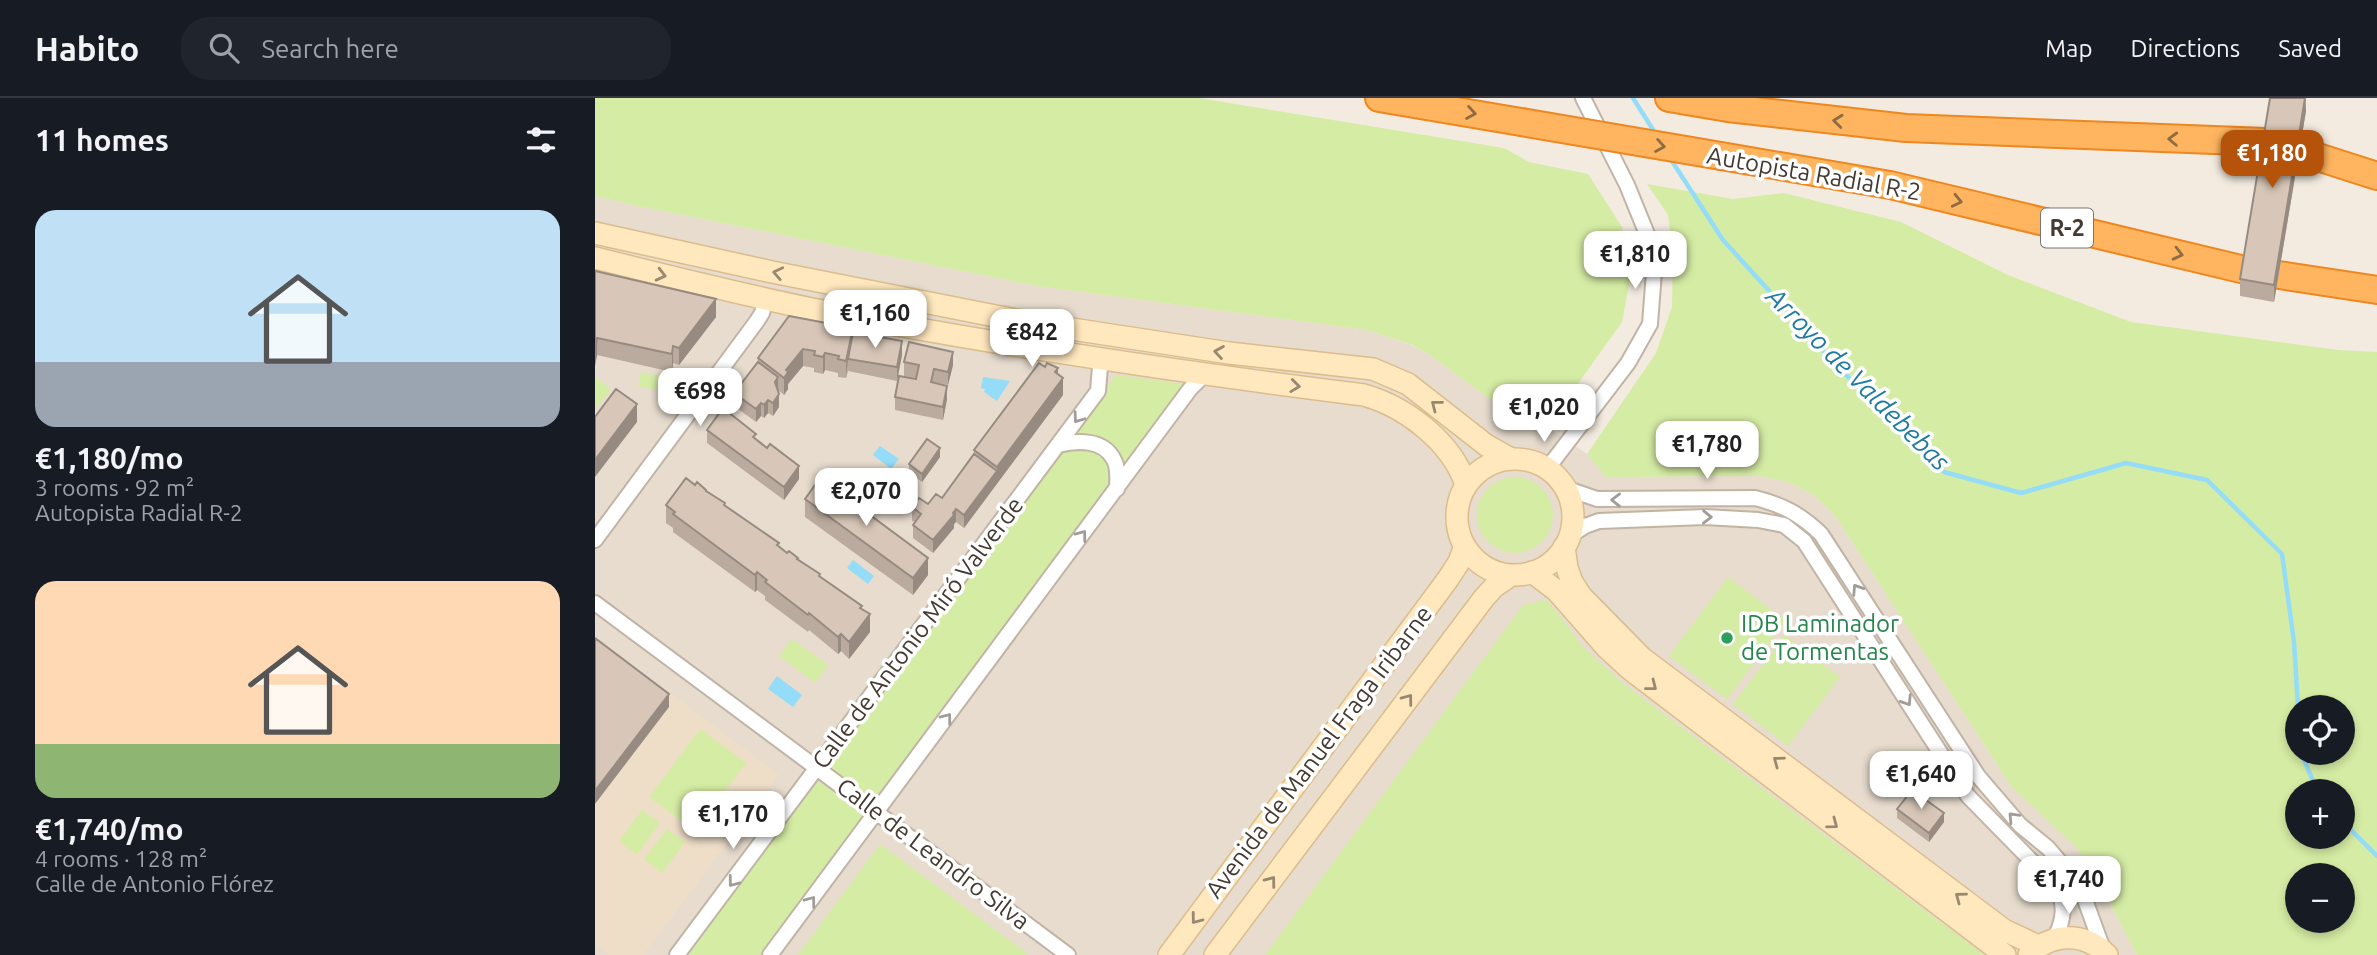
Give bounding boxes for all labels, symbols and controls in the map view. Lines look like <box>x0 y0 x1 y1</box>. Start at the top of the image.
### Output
search box <box>181 17 671 80</box>
icon: search <box>205 29 243 67</box>
text: Habito <box>35 30 139 67</box>
text: Search here <box>261 34 399 63</box>
text: Map <box>2045 35 2092 62</box>
text: Directions <box>2130 35 2240 62</box>
text: Saved <box>2278 35 2342 62</box>
one-way arrow <box>1465 105 1476 120</box>
one-way arrow <box>1832 113 1844 128</box>
icon: filters <box>522 121 560 159</box>
text: 11 homes <box>35 123 169 157</box>
pin: €1,180 <box>2215 130 2329 190</box>
one-way arrow <box>2167 131 2178 146</box>
one-way arrow <box>1654 138 1666 153</box>
text: €1,180 <box>2237 140 2307 165</box>
street label: Autopista Radial R-2 <box>1705 141 1923 206</box>
one-way arrow <box>1951 193 1963 207</box>
road number: R-2 <box>2041 209 2093 248</box>
pin: €1,810 <box>1578 232 1692 291</box>
text: €1,810 <box>1600 241 1670 266</box>
one-way arrow <box>2172 246 2184 260</box>
icon: home <box>235 256 361 382</box>
one-way arrow <box>772 266 784 281</box>
one-way arrow <box>655 267 667 281</box>
water label: Arroyo de Valdebebas <box>1760 280 1956 476</box>
pin: €1,160 <box>818 290 932 350</box>
text: €1,160 <box>840 300 910 325</box>
pin: €842 <box>991 310 1073 369</box>
text: €842 <box>1006 319 1058 344</box>
one-way arrow <box>1213 344 1225 359</box>
pin: €698 <box>659 368 741 428</box>
text: €698 <box>674 378 726 403</box>
one-way arrow <box>1289 379 1301 394</box>
pin: €1,020 <box>1487 384 1601 444</box>
text: €1,020 <box>1509 394 1579 419</box>
one-way arrow <box>1431 400 1443 413</box>
one-way arrow <box>1073 410 1086 423</box>
pin: €1,780 <box>1650 422 1764 481</box>
text: €1,780 <box>1672 431 1742 456</box>
text: €1,180/mo <box>35 441 184 475</box>
pin: €2,070 <box>809 468 923 528</box>
text: 3 rooms · 92 m² <box>35 475 194 500</box>
text: €2,070 <box>831 478 901 503</box>
street label: Calle de Antonio Miró Valverde <box>807 492 1029 774</box>
one-way arrow <box>1611 492 1622 507</box>
text: Autopista Radial R-2 <box>35 500 243 525</box>
one-way arrow <box>1702 510 1713 525</box>
one-way arrow <box>1074 530 1087 543</box>
one-way arrow <box>1853 584 1866 597</box>
street label: Avenida de Manuel Fraga Iribarne <box>1200 600 1437 903</box>
place label: IDB Laminador de Tormentas <box>1741 610 1899 665</box>
icon: home <box>235 627 361 753</box>
marker: IDB Laminador de Tormentas <box>1719 630 1735 646</box>
one-way arrow <box>1644 678 1657 690</box>
one-way arrow <box>1898 693 1911 706</box>
one-way arrow <box>1399 694 1412 707</box>
map controls <box>2285 695 2355 933</box>
button: locate <box>2285 695 2355 765</box>
one-way arrow <box>938 713 951 726</box>
pin: €1,640 <box>1864 752 1978 811</box>
one-way arrow <box>1773 756 1786 769</box>
text: €1,640 <box>1886 761 1956 786</box>
street label: Calle de Leandro Silva <box>832 772 1035 935</box>
button: + <box>2285 779 2355 849</box>
pin: €1,170 <box>676 792 790 851</box>
text: €1,170 <box>698 801 768 826</box>
text: €1,740/mo <box>35 812 184 846</box>
one-way arrow <box>2009 812 2021 825</box>
one-way arrow <box>1825 816 1838 828</box>
text: 4 rooms · 128 m² <box>35 846 207 871</box>
pin: €1,740 <box>2012 856 2126 916</box>
button: − <box>2285 863 2355 933</box>
text: €1,740 <box>2034 866 2104 891</box>
text: Calle de Antonio Flórez <box>35 871 274 896</box>
one-way arrow <box>728 874 741 887</box>
one-way arrow <box>1263 876 1275 889</box>
one-way arrow <box>1955 893 1968 906</box>
one-way arrow <box>803 896 815 908</box>
one-way arrow <box>1191 911 1204 924</box>

